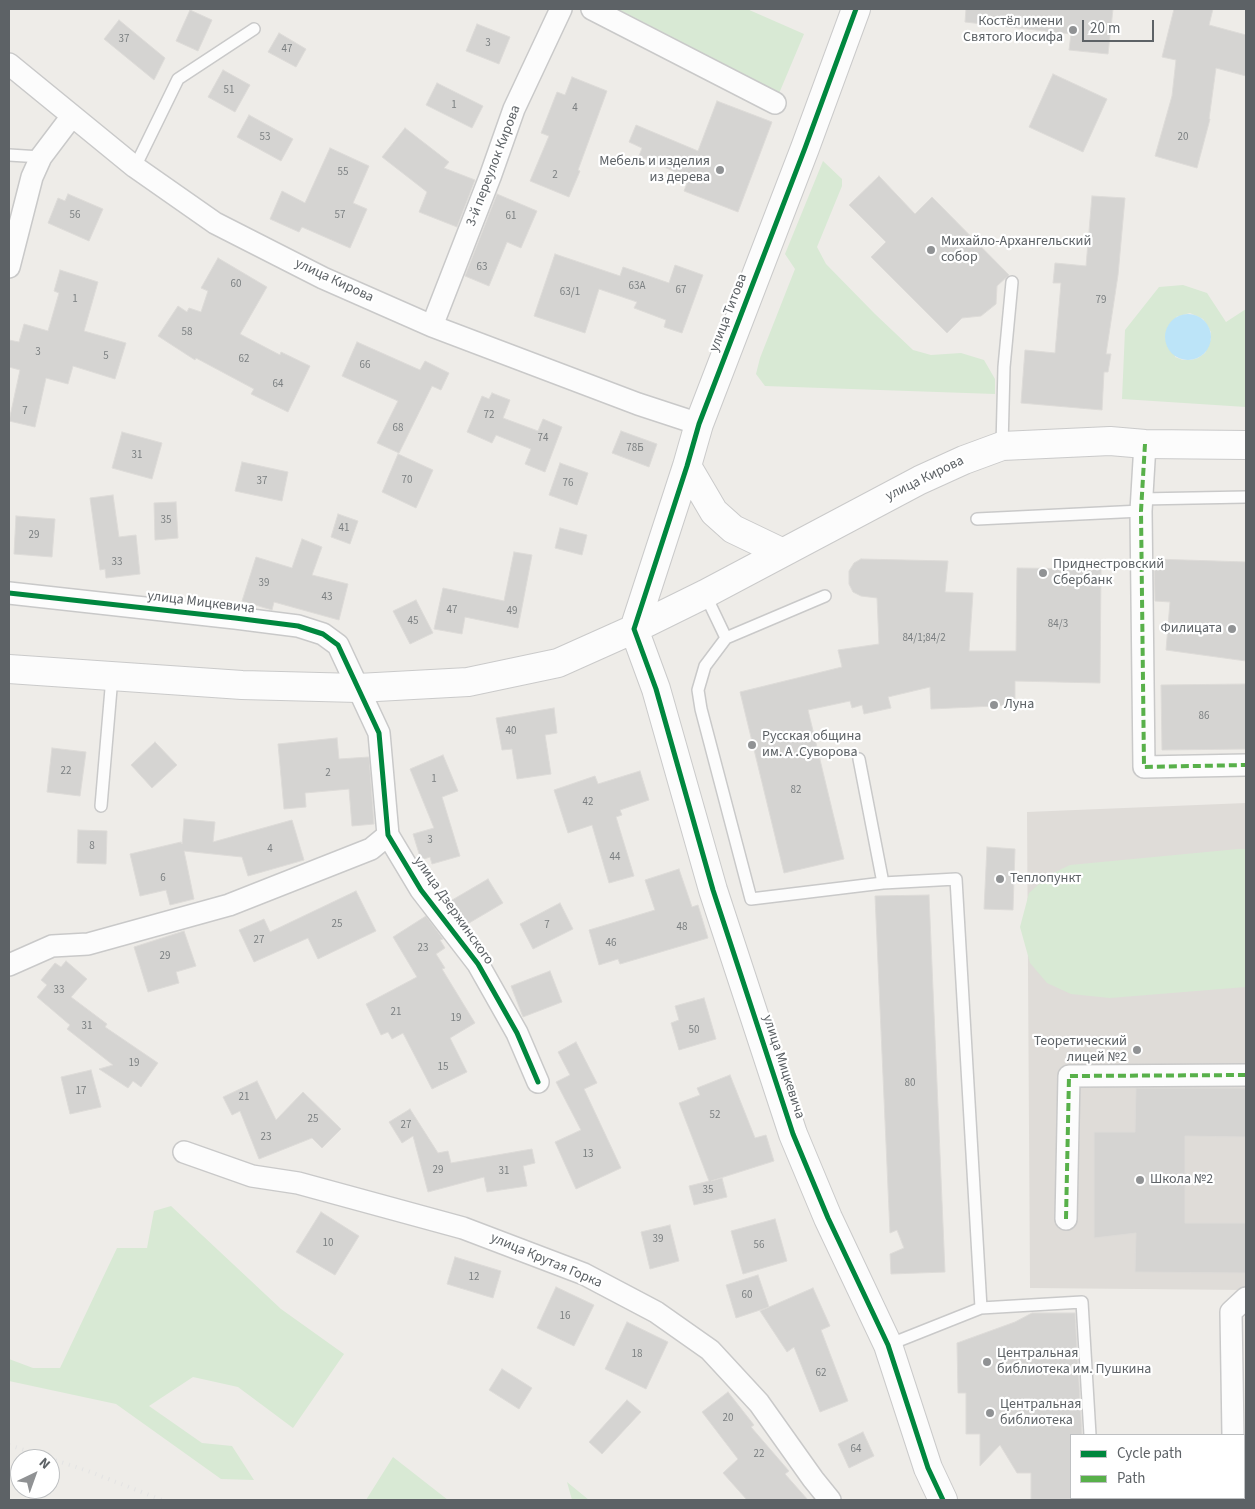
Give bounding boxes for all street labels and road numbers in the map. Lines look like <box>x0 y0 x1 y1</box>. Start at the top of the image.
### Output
street label: 3-й переулок Кирова <box>463 103 525 229</box>
street label: улица Кирова <box>292 255 376 307</box>
street label: улица Титова <box>706 272 752 354</box>
street label: улица Кирова <box>883 453 967 505</box>
street label: улица Мицкевича <box>146 588 256 618</box>
street label: улица Дзержинского <box>409 854 497 968</box>
street label: улица Мицкевича <box>758 1013 808 1121</box>
street label: улица Крутая Горка <box>488 1230 604 1292</box>

